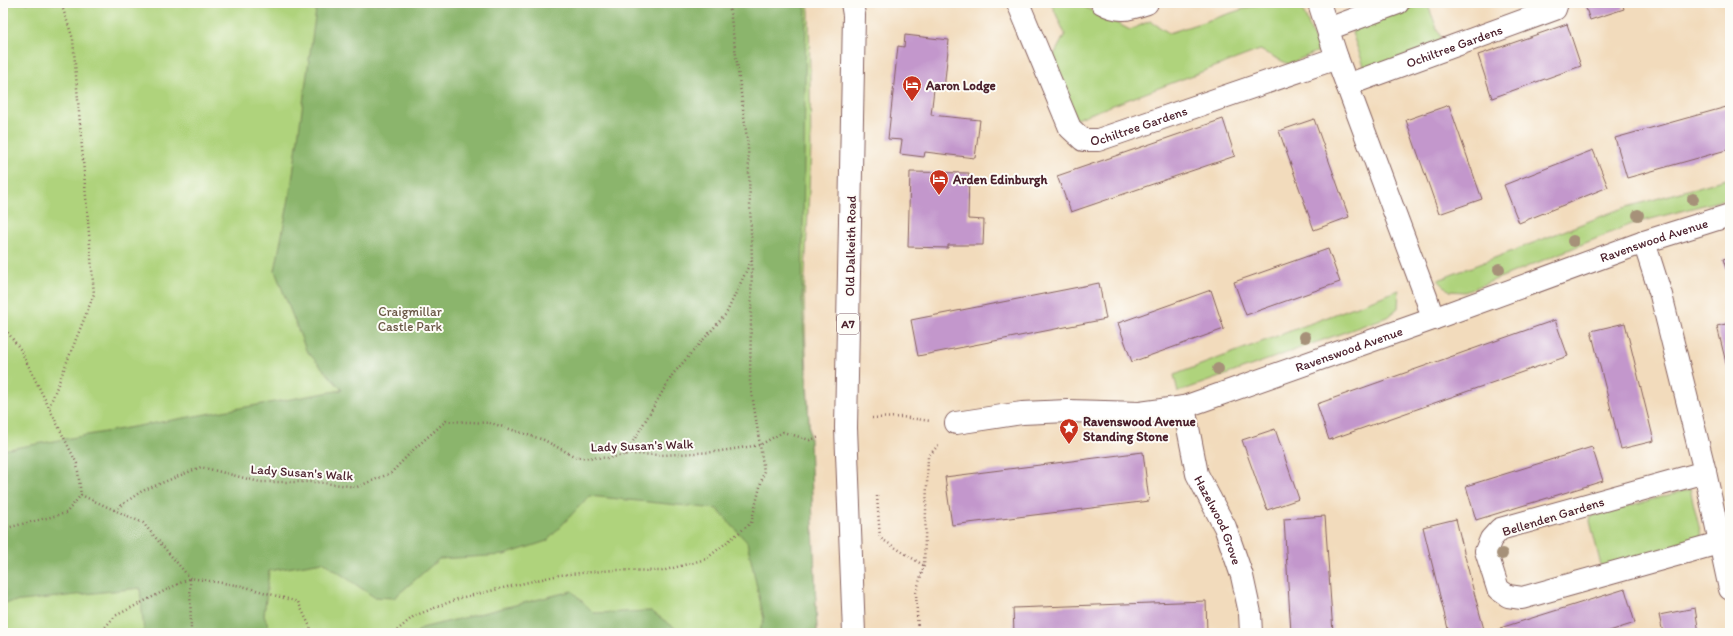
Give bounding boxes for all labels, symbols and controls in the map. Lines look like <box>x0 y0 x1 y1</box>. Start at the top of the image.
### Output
street label: Ochiltree Gardens <box>1404 22 1505 71</box>
hotel icon: Aaron Lodge <box>901 74 923 102</box>
place label: Aaron Lodge <box>925 78 996 94</box>
street label: Ochiltree Gardens <box>1090 103 1189 148</box>
hotel icon: Arden Edinburgh <box>928 168 950 196</box>
place label: Arden Edinburgh <box>952 172 1048 188</box>
street label: Old Dalkeith Road <box>842 195 859 297</box>
street label: Ravenswood Avenue <box>1598 215 1710 265</box>
park label: Craigmillar Castle Park <box>378 304 443 334</box>
road number: A7 <box>837 314 859 334</box>
street label: Ravenswood Avenue <box>1293 323 1405 375</box>
place label: Ravenswood Avenue Standing Stone <box>1083 414 1196 445</box>
place icon: Ravenswood Avenue Standing Stone <box>1058 417 1080 445</box>
street label: Lady Susan's Walk <box>590 436 694 455</box>
street label: Lady Susan's Walk <box>250 461 354 484</box>
street label: Hazelwood Grove <box>1191 473 1244 567</box>
street label: Bellenden Gardens <box>1500 494 1606 539</box>

